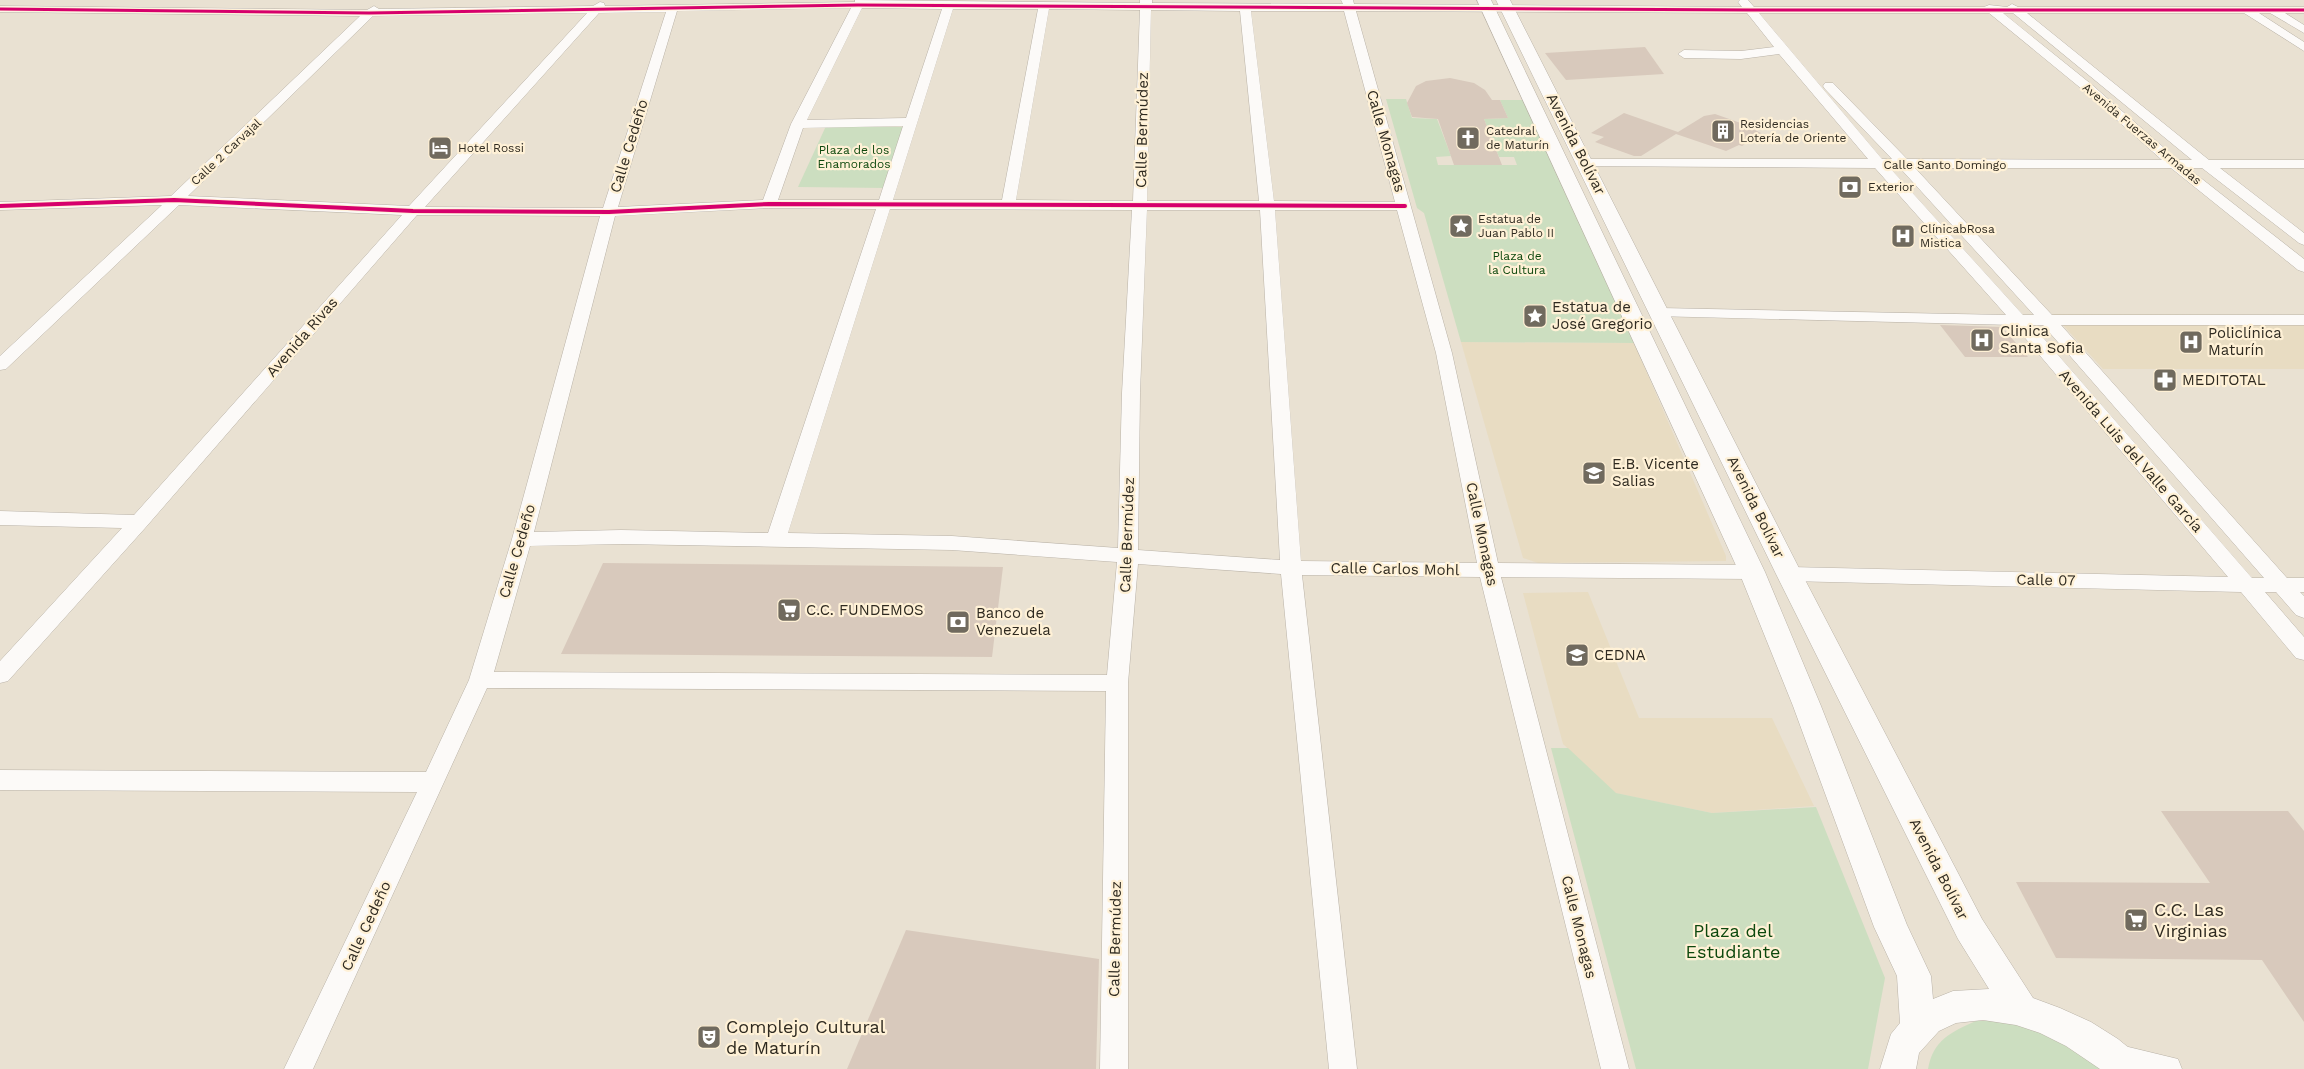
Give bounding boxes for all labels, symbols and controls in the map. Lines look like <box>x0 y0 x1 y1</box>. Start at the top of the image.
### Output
street label: Calle Bermúdez <box>1132 72 1152 188</box>
street label: Avenida Fuerzas Armadas <box>2080 80 2204 188</box>
street label: Calle Monagas <box>1363 88 1409 194</box>
street label: Avenida Bolívar <box>1543 90 1609 198</box>
street label: Calle Cedeño <box>606 97 652 195</box>
street label: Calle 2 Carvajal <box>188 116 264 188</box>
place label: Residencias Lotería de Oriente <box>1740 117 1847 145</box>
building icon: Residencias Lotería de Oriente <box>1710 118 1736 144</box>
place label: Catedral de Maturín <box>1486 124 1549 152</box>
church icon: Catedral de Maturín <box>1455 125 1481 151</box>
hotel icon: Hotel Rossi <box>427 135 453 161</box>
place label: Hotel Rossi <box>458 141 524 155</box>
park label: Plaza de los Enamorados <box>817 143 891 171</box>
street label: Calle Santo Domingo <box>1884 158 2006 172</box>
bank icon: Exterior <box>1837 174 1863 200</box>
place label: Exterior <box>1868 180 1914 194</box>
place label: Estatua de Juan Pablo II <box>1478 212 1554 240</box>
place icon: Estatua de Juan Pablo II <box>1448 213 1474 239</box>
place label: ClínicabRosa Mistica <box>1920 222 1995 250</box>
hospital icon: ClínicabRosa Mistica <box>1890 223 1916 249</box>
park label: Plaza de la Cultura <box>1488 249 1546 277</box>
street label: Avenida Rivas <box>263 293 342 381</box>
place label: Estatua de José Gregorio <box>1552 298 1653 333</box>
place icon: Estatua de José Gregorio <box>1522 303 1548 329</box>
place label: Clinica Santa Sofia <box>2000 322 2084 357</box>
place label: Policlínica Maturín <box>2208 324 2282 359</box>
hospital icon: Clinica Santa Sofia <box>1969 327 1995 353</box>
hospital icon: Policlínica Maturín <box>2178 329 2204 355</box>
street label: Avenida Luis del Valle García <box>2055 366 2207 537</box>
pharmacy icon: MEDITOTAL <box>2152 367 2178 393</box>
place label: MEDITOTAL <box>2182 371 2266 389</box>
street label: Avenida Bolívar <box>1723 453 1789 561</box>
place label: E.B. Vicente Salias <box>1612 455 1699 490</box>
school or university icon: E.B. Vicente Salias <box>1581 460 1607 486</box>
street label: Calle Bermúdez <box>1116 477 1138 593</box>
street label: Calle Monagas <box>1462 480 1502 588</box>
street label: Calle Cedeño <box>495 502 539 600</box>
street label: Calle Carlos Mohl <box>1330 559 1460 579</box>
street label: Calle 07 <box>2016 570 2076 590</box>
supermarket icon: C.C. FUNDEMOS <box>776 597 802 623</box>
place label: C.C. FUNDEMOS <box>806 601 924 619</box>
place label: Banco de Venezuela <box>976 604 1051 639</box>
bank icon: Banco de Venezuela <box>945 609 971 635</box>
school or university icon: CEDNA <box>1564 642 1590 668</box>
place label: CEDNA <box>1594 646 1646 664</box>
street label: Avenida Bolívar <box>1906 815 1972 923</box>
street label: Calle Monagas <box>1557 874 1601 980</box>
street label: Calle Cedeño <box>337 878 395 974</box>
street label: Calle Bermúdez <box>1105 881 1125 997</box>
place label: C.C. Las Virginias <box>2154 899 2227 941</box>
supermarket icon: C.C. Las Virginias <box>2123 907 2149 933</box>
park label: Plaza del Estudiante <box>1686 920 1780 962</box>
place label: Complejo Cultural de Maturín <box>726 1016 886 1058</box>
theatre icon: Complejo Cultural de Maturín <box>696 1024 722 1050</box>

